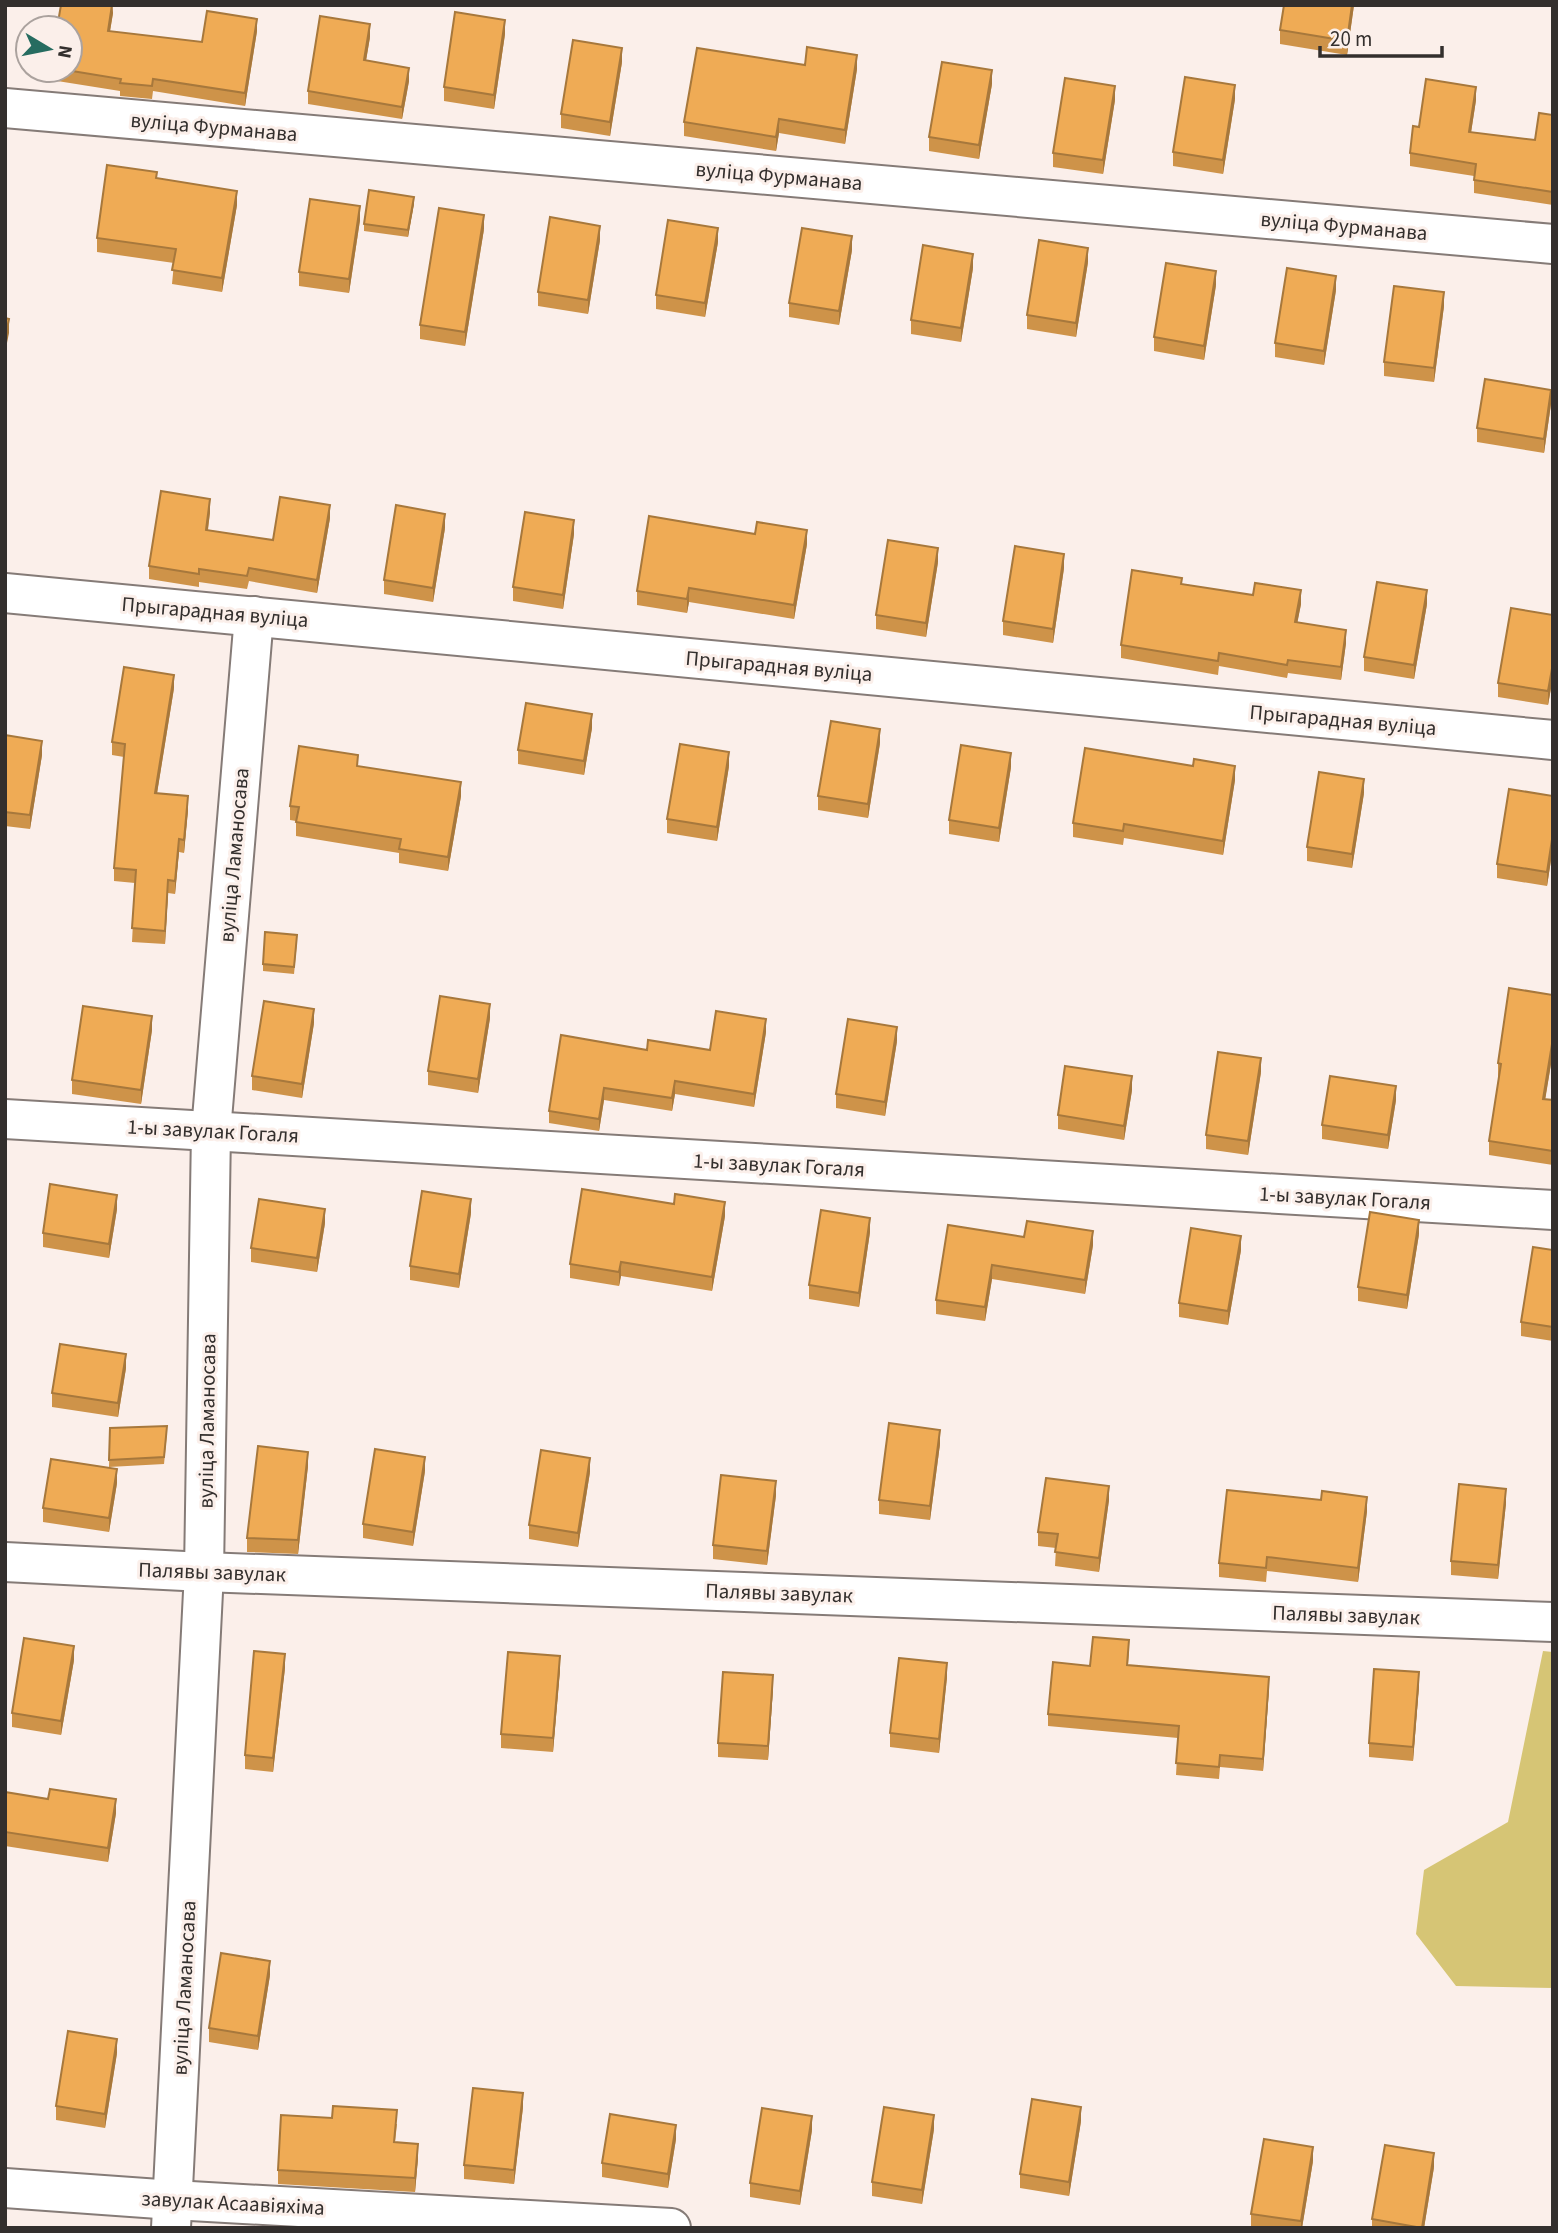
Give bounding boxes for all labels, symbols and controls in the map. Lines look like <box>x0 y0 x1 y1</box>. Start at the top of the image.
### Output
north arrow <box>14 14 84 84</box>
scale bar <box>1320 14 1442 58</box>
text: 20 m <box>1330 24 1372 54</box>
text: N <box>50 43 79 60</box>
street label: вуліца Фурманава <box>129 105 299 149</box>
street label: вуліца Фурманава <box>694 154 864 198</box>
street label: вуліца Фурманава <box>1259 204 1429 248</box>
street label: Прыгарадная вуліца <box>120 589 310 635</box>
street label: Прыгарадная вуліца <box>684 643 874 689</box>
street label: Прыгарадная вуліца <box>1248 697 1438 743</box>
street label: вуліца Ламаносава <box>211 766 257 944</box>
street label: 1-ы завулак Гогаля <box>126 1112 300 1150</box>
street label: 1-ы завулак Гогаля <box>692 1146 866 1184</box>
street label: 1-ы завулак Гогаля <box>1258 1179 1432 1217</box>
street label: вуліца Ламаносава <box>190 1333 224 1509</box>
street label: Палявы завулак <box>138 1554 287 1590</box>
street label: Палявы завулак <box>705 1575 854 1611</box>
street label: Палявы завулак <box>1272 1597 1421 1633</box>
street label: вуліца Ламаносава <box>164 1900 204 2076</box>
street label: завулак Асаавіяхіма <box>140 2183 326 2223</box>

